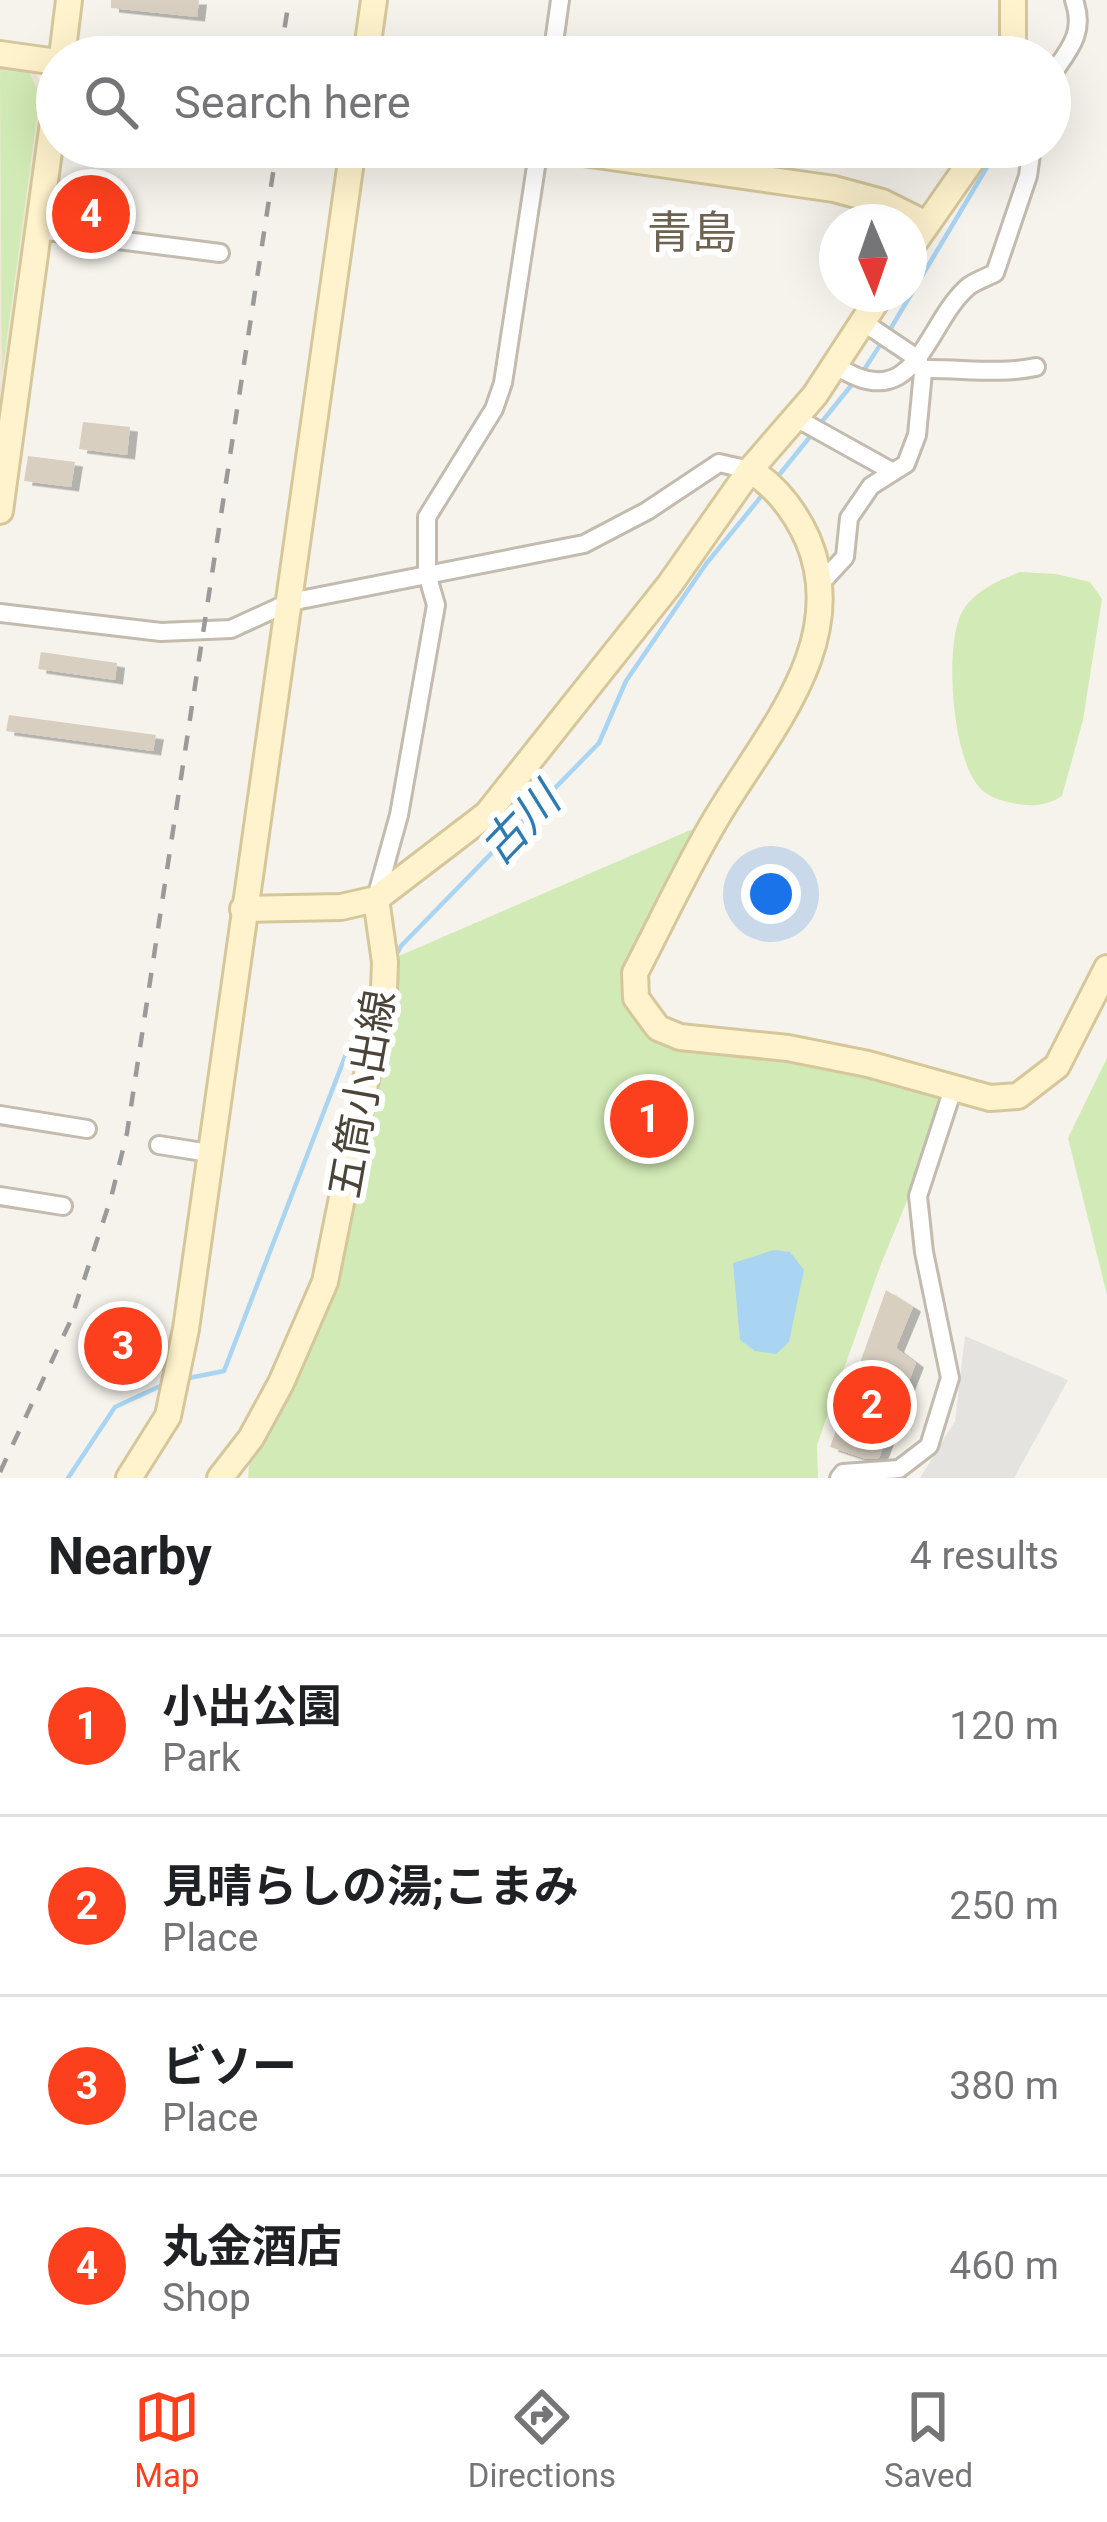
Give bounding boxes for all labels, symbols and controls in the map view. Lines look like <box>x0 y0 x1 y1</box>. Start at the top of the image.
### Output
search box <box>36 36 1071 168</box>
icon: search <box>78 69 144 135</box>
text: Search here <box>174 76 411 129</box>
pin: 4 <box>52 169 130 259</box>
north arrow <box>819 204 927 312</box>
district label: 青島 <box>647 206 737 259</box>
water label: 古川 <box>470 770 573 875</box>
your location <box>741 864 801 924</box>
street label: 五筒小出線 <box>320 986 404 1202</box>
pin: 1 <box>610 1074 688 1164</box>
pin: 3 <box>84 1301 162 1391</box>
pin: 2 <box>833 1360 911 1450</box>
text: Nearby <box>48 1527 212 1586</box>
text: 4 results <box>910 1533 1059 1579</box>
text: 小出公園 <box>162 1680 342 1733</box>
text: 1 <box>76 1703 98 1749</box>
text: 120 m <box>949 1703 1059 1749</box>
text: Park <box>162 1735 241 1781</box>
text: 見晴らしの湯;こまみ <box>162 1860 579 1913</box>
text: 2 <box>76 1883 98 1929</box>
text: 250 m <box>949 1883 1059 1929</box>
text: Place <box>162 1915 258 1961</box>
text: ビソー <box>162 2040 297 2093</box>
text: 3 <box>76 2063 98 2109</box>
text: 380 m <box>949 2063 1059 2109</box>
text: Place <box>162 2095 258 2141</box>
text: 丸金酒店 <box>162 2220 342 2273</box>
text: 4 <box>76 2243 98 2289</box>
text: 460 m <box>949 2243 1059 2289</box>
text: Shop <box>162 2275 251 2321</box>
tab: Map <box>134 2384 200 2495</box>
tab: Directions <box>468 2384 616 2495</box>
tab: Saved <box>884 2384 973 2495</box>

